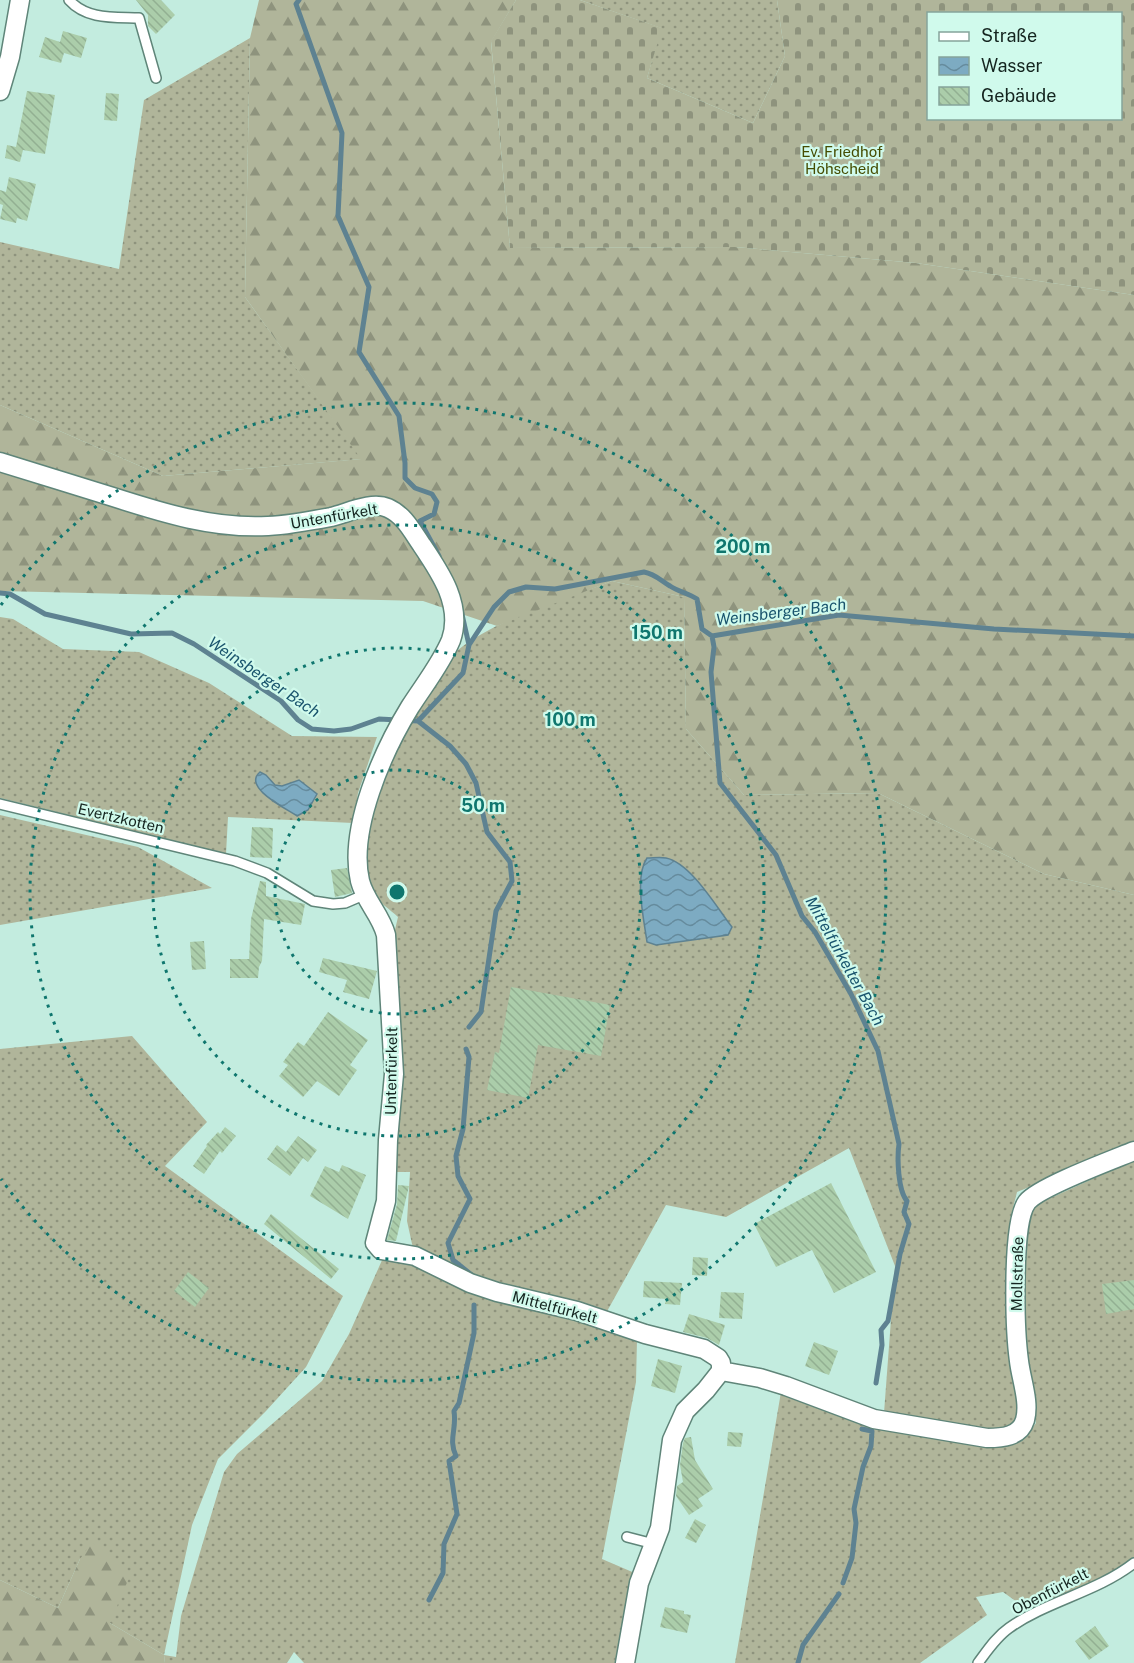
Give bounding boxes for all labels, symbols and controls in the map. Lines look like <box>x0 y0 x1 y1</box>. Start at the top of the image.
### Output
legend <box>927 12 1122 120</box>
text: Straße <box>981 25 1037 46</box>
text: Wasser <box>981 55 1043 76</box>
text: Gebäude <box>981 85 1056 106</box>
park label: Ev. Friedhof Höhscheid <box>801 143 883 177</box>
street label: Untenfürkelt <box>289 500 379 532</box>
text: 200 m <box>716 536 770 557</box>
water label: Weinsberger Bach <box>715 595 847 629</box>
text: 150 m <box>631 622 683 643</box>
water label: Weinsberger Bach <box>204 633 324 721</box>
text: 100 m <box>544 709 596 730</box>
text: 50 m <box>461 795 505 816</box>
street label: Evertzkotten <box>76 800 166 836</box>
centre of rings <box>387 882 407 902</box>
water label: Mittelfürkelter Bach <box>802 893 888 1029</box>
street label: Untenfürkelt <box>382 1027 400 1115</box>
street label: Mollstraße <box>1008 1236 1026 1312</box>
street label: Mittelfürkelt <box>511 1287 600 1327</box>
street label: Obenfürkelt <box>1009 1564 1091 1618</box>

